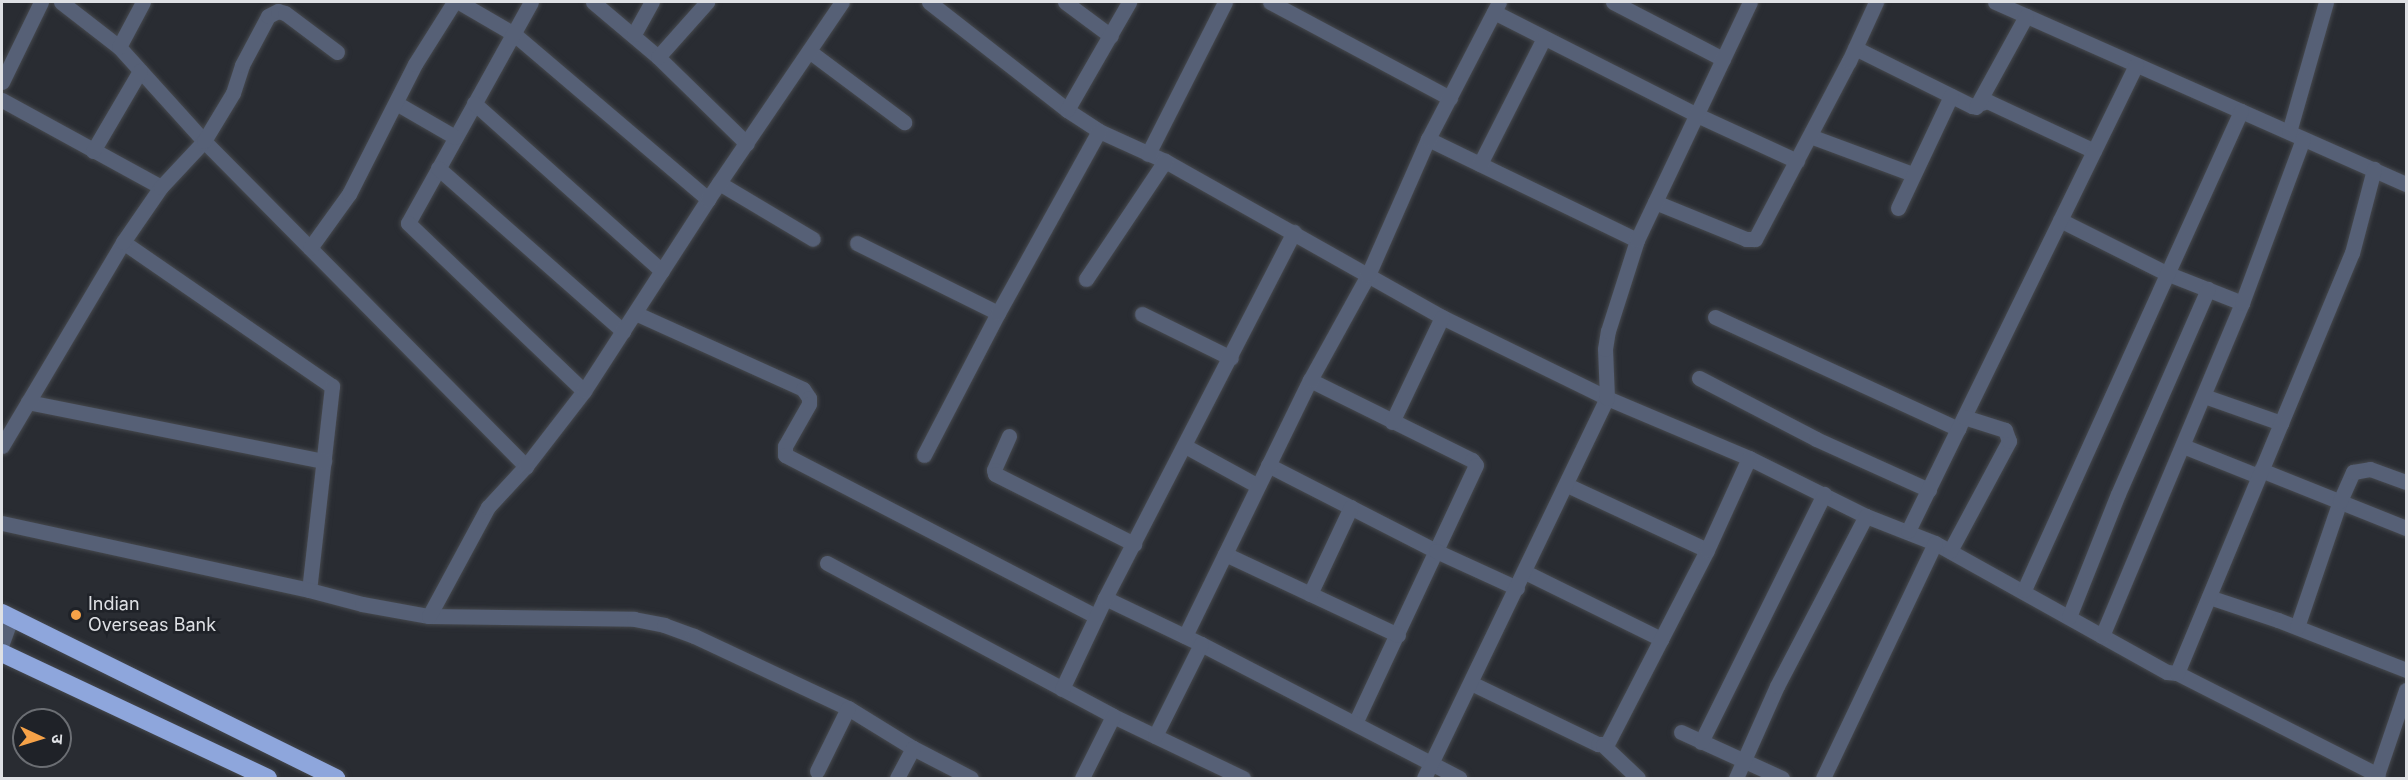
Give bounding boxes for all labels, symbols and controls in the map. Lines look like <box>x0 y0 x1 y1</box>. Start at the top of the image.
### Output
place label: Indian Overseas Bank <box>88 594 216 636</box>
marker: Indian Overseas Bank <box>69 608 83 622</box>
north arrow <box>12 708 72 768</box>
text: उ <box>48 734 68 744</box>

